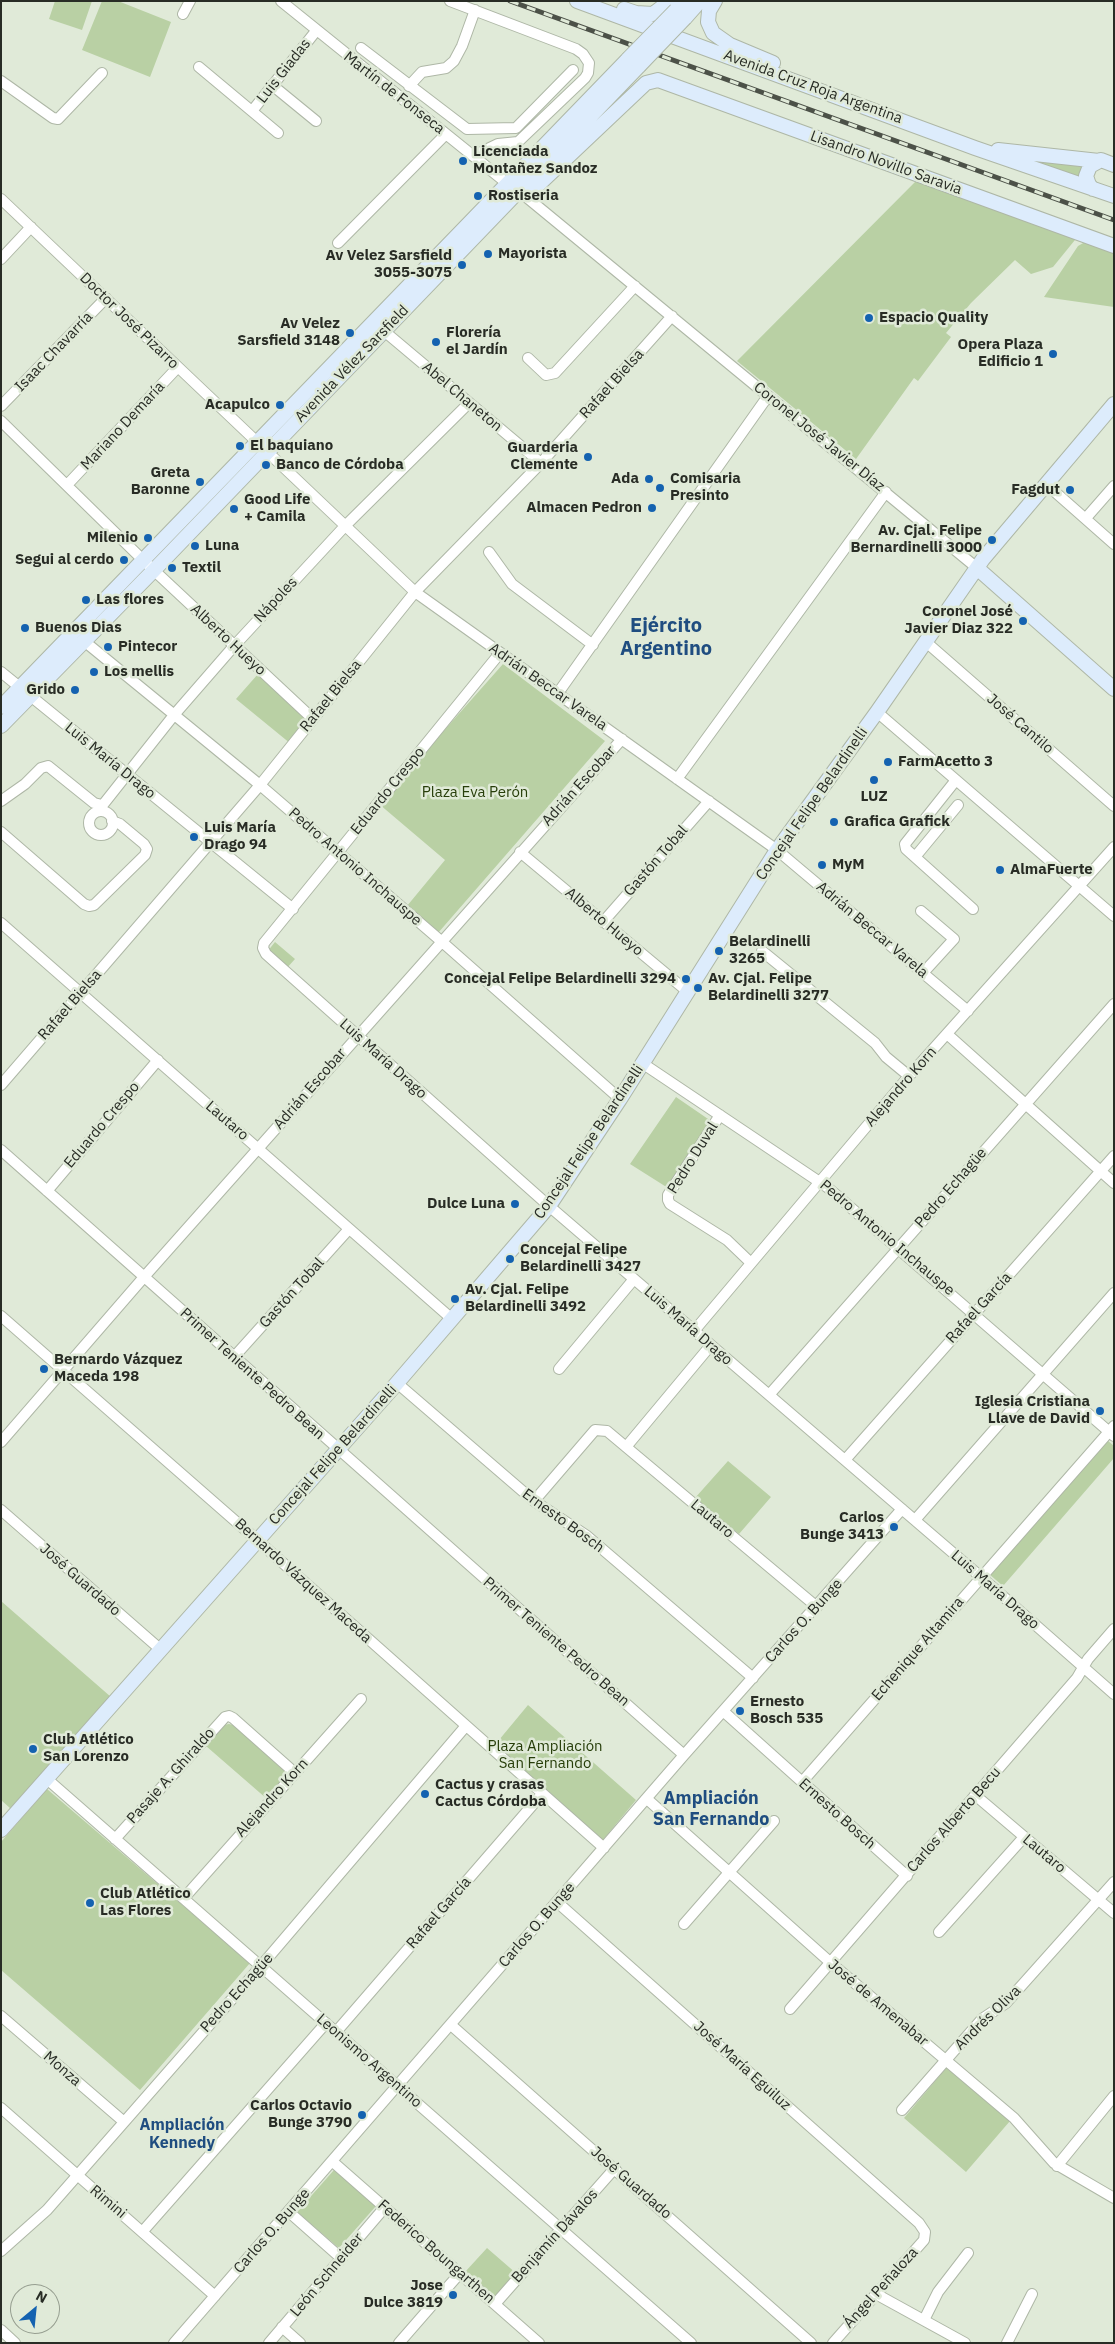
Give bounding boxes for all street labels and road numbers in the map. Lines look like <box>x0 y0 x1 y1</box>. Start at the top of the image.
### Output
street label: Luis Giadas <box>253 35 315 107</box>
street label: Avenida Cruz Roja Argentina <box>721 46 905 128</box>
street label: Martín de Fonseca <box>340 48 448 138</box>
street label: Lisandro Novillo Saravia <box>808 127 964 199</box>
street label: Doctor José Pizarro <box>76 269 182 373</box>
street label: Avenida Vélez Sarsfield <box>291 302 413 426</box>
street label: Isaac Chavarría <box>11 308 97 396</box>
street label: Rafael Bielsa <box>576 346 648 422</box>
street label: Abel Chaneton <box>418 358 506 436</box>
street label: Mariano Demaría <box>77 378 169 474</box>
street label: Coronel José Javier Díaz <box>750 378 888 496</box>
street label: Nápoles <box>251 574 301 626</box>
street label: Alberto Hueyo <box>187 601 269 679</box>
street label: Adrián Beccar Varela <box>485 639 611 735</box>
street label: Rafael Bielsa <box>297 656 365 736</box>
street label: José Cantilo <box>983 690 1057 758</box>
street label: Luis María Drago <box>61 719 159 803</box>
street label: Concejal Felipe Belardinelli <box>752 724 872 884</box>
street label: Adrián Escobar <box>538 742 620 830</box>
street label: Eduardo Crespo <box>347 744 429 838</box>
street label: Pedro Antonio Inchauspe <box>285 804 425 930</box>
street label: Gastón Tobal <box>620 822 692 900</box>
street label: Adrián Beccar Varela <box>813 878 931 982</box>
street label: Alberto Hueyo <box>561 884 647 960</box>
street label: Rafael Bielsa <box>35 966 105 1044</box>
street label: Luis María Drago <box>336 1015 430 1103</box>
street label: Alejandro Korn <box>861 1043 941 1131</box>
street label: Adrián Escobar <box>270 1045 350 1133</box>
street label: Concejal Felipe Belardinelli <box>531 1061 647 1223</box>
street label: Eduardo Crespo <box>61 1078 143 1172</box>
street label: Lautaro <box>202 1097 252 1145</box>
street label: Pedro Duval <box>664 1119 722 1197</box>
street label: Pedro Echagüe <box>911 1144 991 1232</box>
street label: Pedro Antonio Inchauspe <box>816 1176 958 1300</box>
street label: Gastón Tobal <box>256 1254 328 1332</box>
street label: Rafael García <box>942 1269 1016 1347</box>
street label: Luis María Drago <box>640 1283 736 1369</box>
street label: Primer Teniente Pedro Bean <box>176 1304 328 1444</box>
street label: Concejal Felipe Belardinelli <box>265 1381 401 1529</box>
street label: Ernesto Bosch <box>519 1485 607 1557</box>
street label: Lautaro <box>687 1496 737 1542</box>
street label: Bernardo Vázquez Maceda <box>231 1515 375 1647</box>
street label: José Guardado <box>36 1540 124 1620</box>
street label: Luis María Drago <box>947 1547 1043 1633</box>
street label: Primer Teniente Pedro Bean <box>479 1574 633 1710</box>
street label: Carlos O. Bunge <box>762 1575 846 1667</box>
street label: Echenique Altamira <box>868 1594 968 1704</box>
street label: Pasaje A. Ghiraldo <box>123 1724 219 1828</box>
street label: Alejandro Korn <box>232 1755 312 1841</box>
street label: Carlos Alberto Becu <box>903 1764 1005 1876</box>
street label: Ernesto Bosch <box>795 1775 879 1853</box>
street label: Lautaro <box>1019 1831 1069 1877</box>
street label: Rafael García <box>403 1873 475 1953</box>
street label: Carlos O. Bunge <box>495 1879 579 1971</box>
street label: Pedro Echagüe <box>197 1950 277 2036</box>
street label: José de Amenabar <box>824 1956 932 2050</box>
street label: Andrés Oliva <box>951 1982 1025 2054</box>
street label: Leonismo Argentino <box>313 2010 425 2112</box>
street label: José María Eguiluz <box>690 2018 794 2114</box>
street label: Monza <box>39 2048 85 2090</box>
street label: José Guardado <box>587 2143 675 2223</box>
street label: Rimini <box>86 2181 130 2223</box>
street label: Carlos O. Bunge <box>230 2185 314 2277</box>
street label: Benjamín Dávalos <box>508 2185 602 2287</box>
street label: Federico Boungarthen <box>374 2196 498 2308</box>
street label: León Schneider <box>287 2229 367 2321</box>
street label: Ángel Peñaloza <box>840 2244 922 2332</box>

